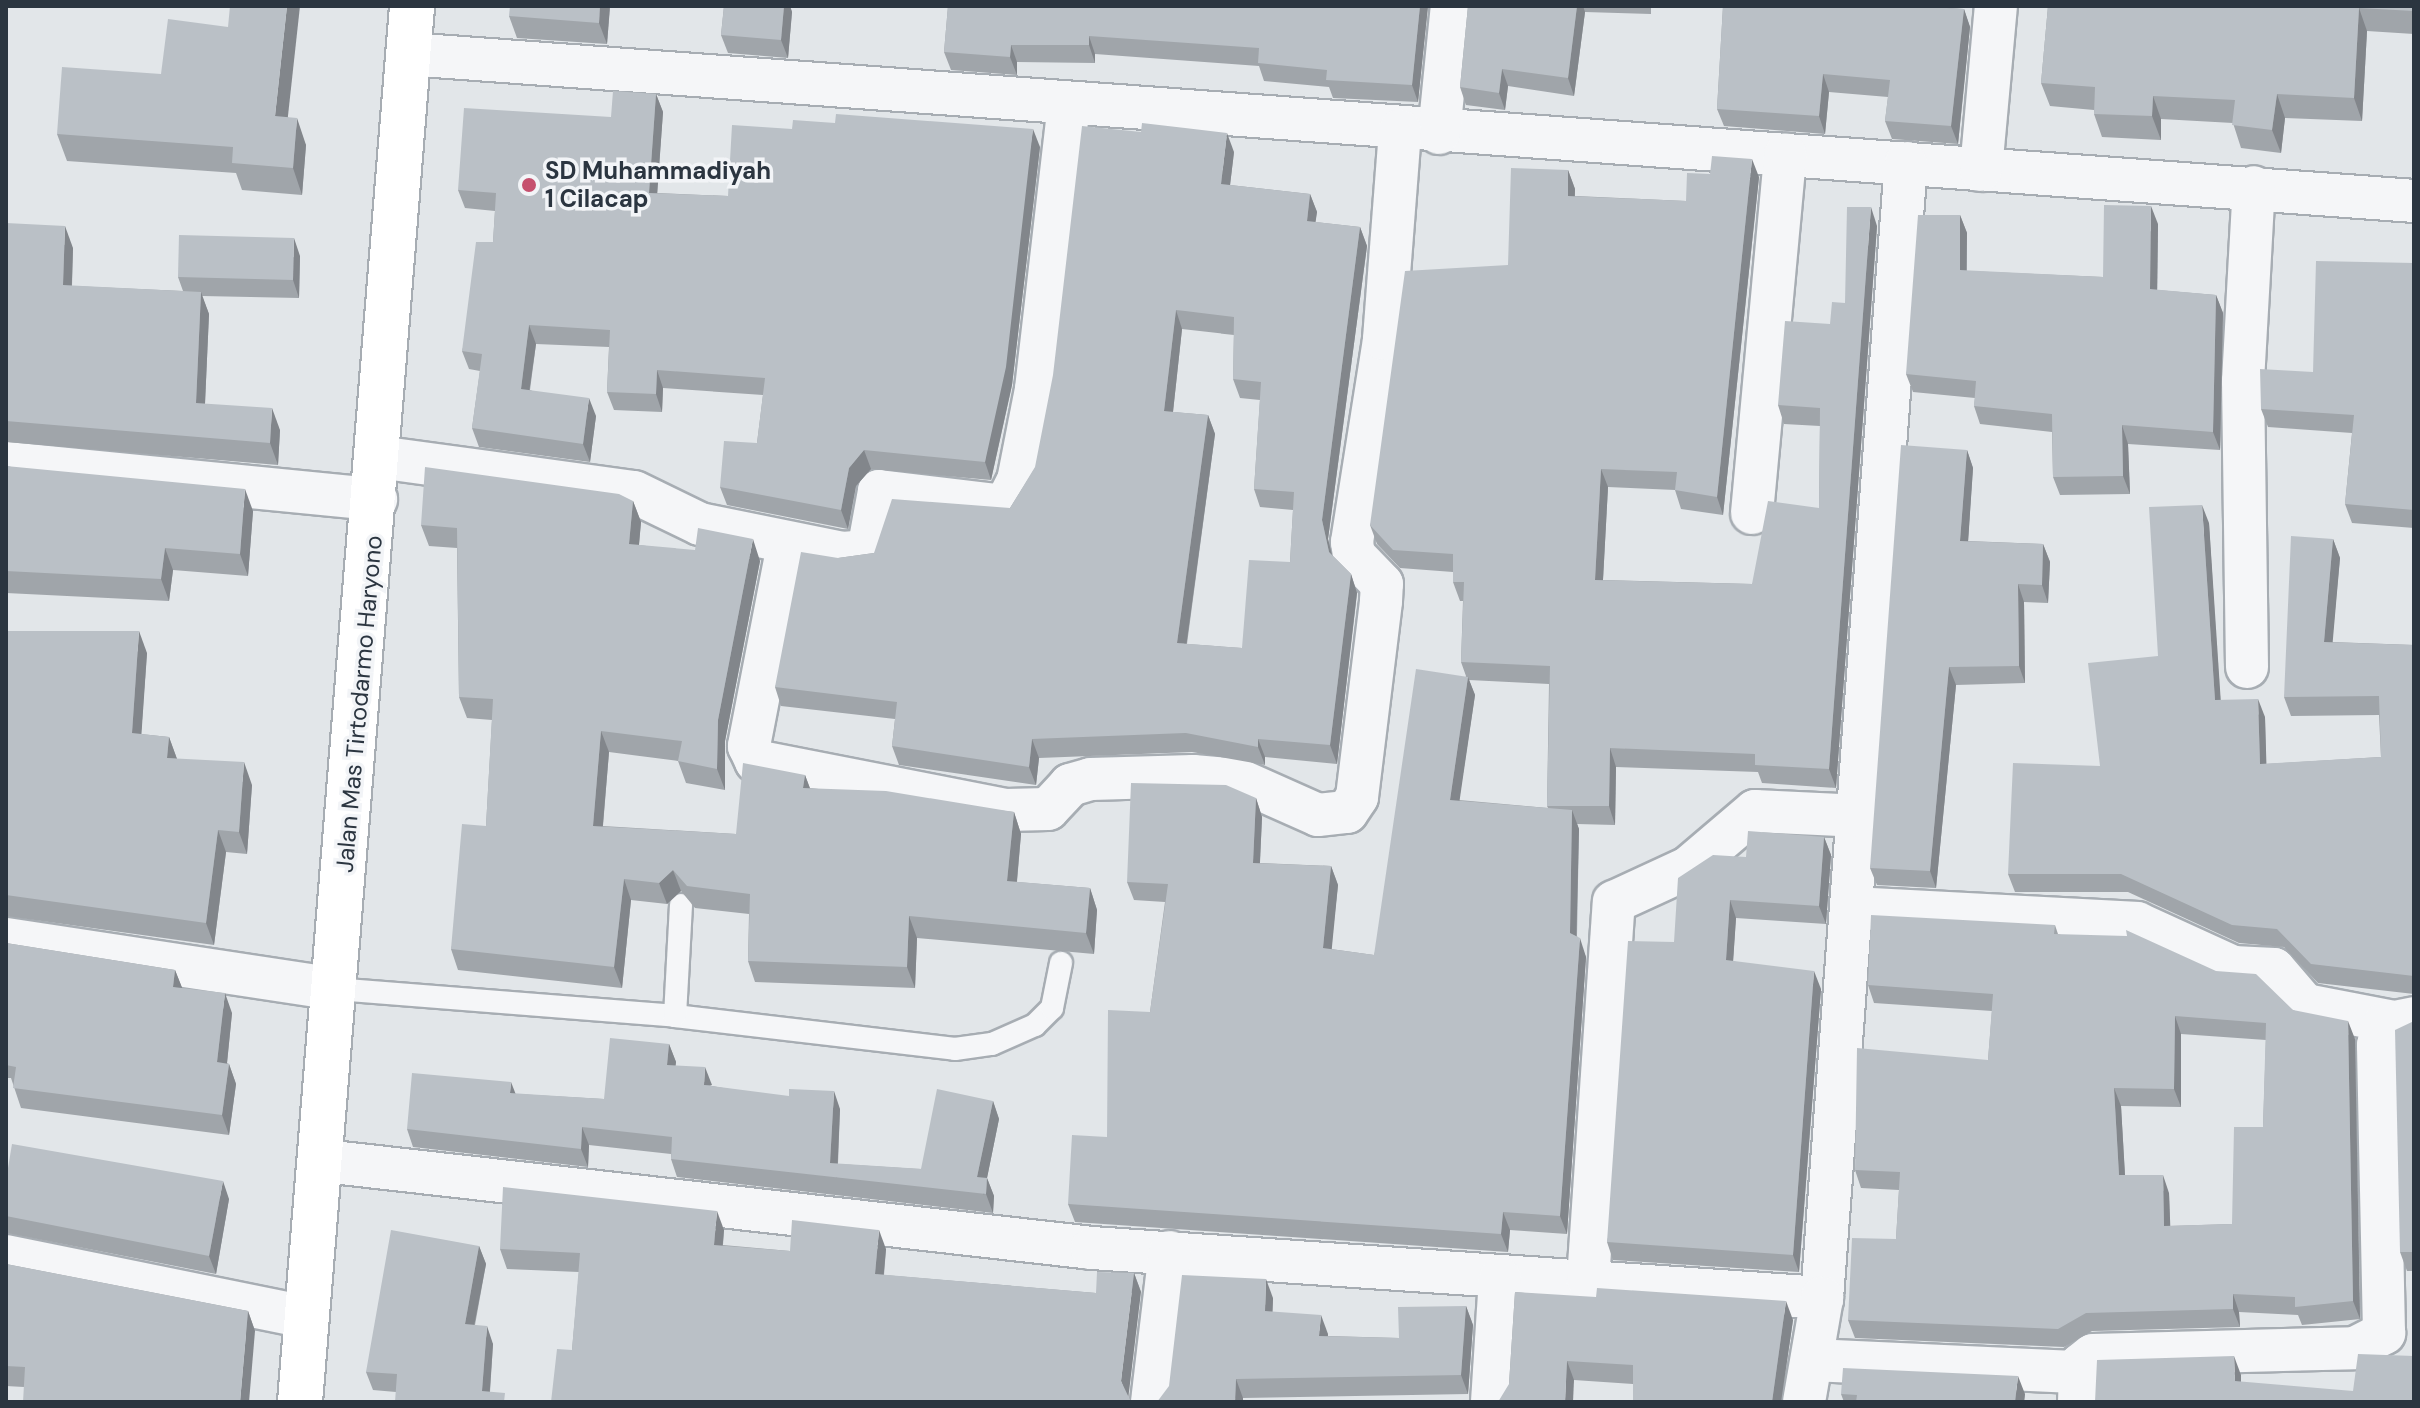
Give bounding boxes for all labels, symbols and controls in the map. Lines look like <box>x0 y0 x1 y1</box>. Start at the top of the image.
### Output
place label: SD Muhammadiyah 1 Cilacap <box>545 157 771 213</box>
marker: SD Muhammadiyah 1 Cilacap <box>520 176 538 194</box>
street label: Jalan Mas Tirtodarmo Haryono <box>330 534 388 874</box>

